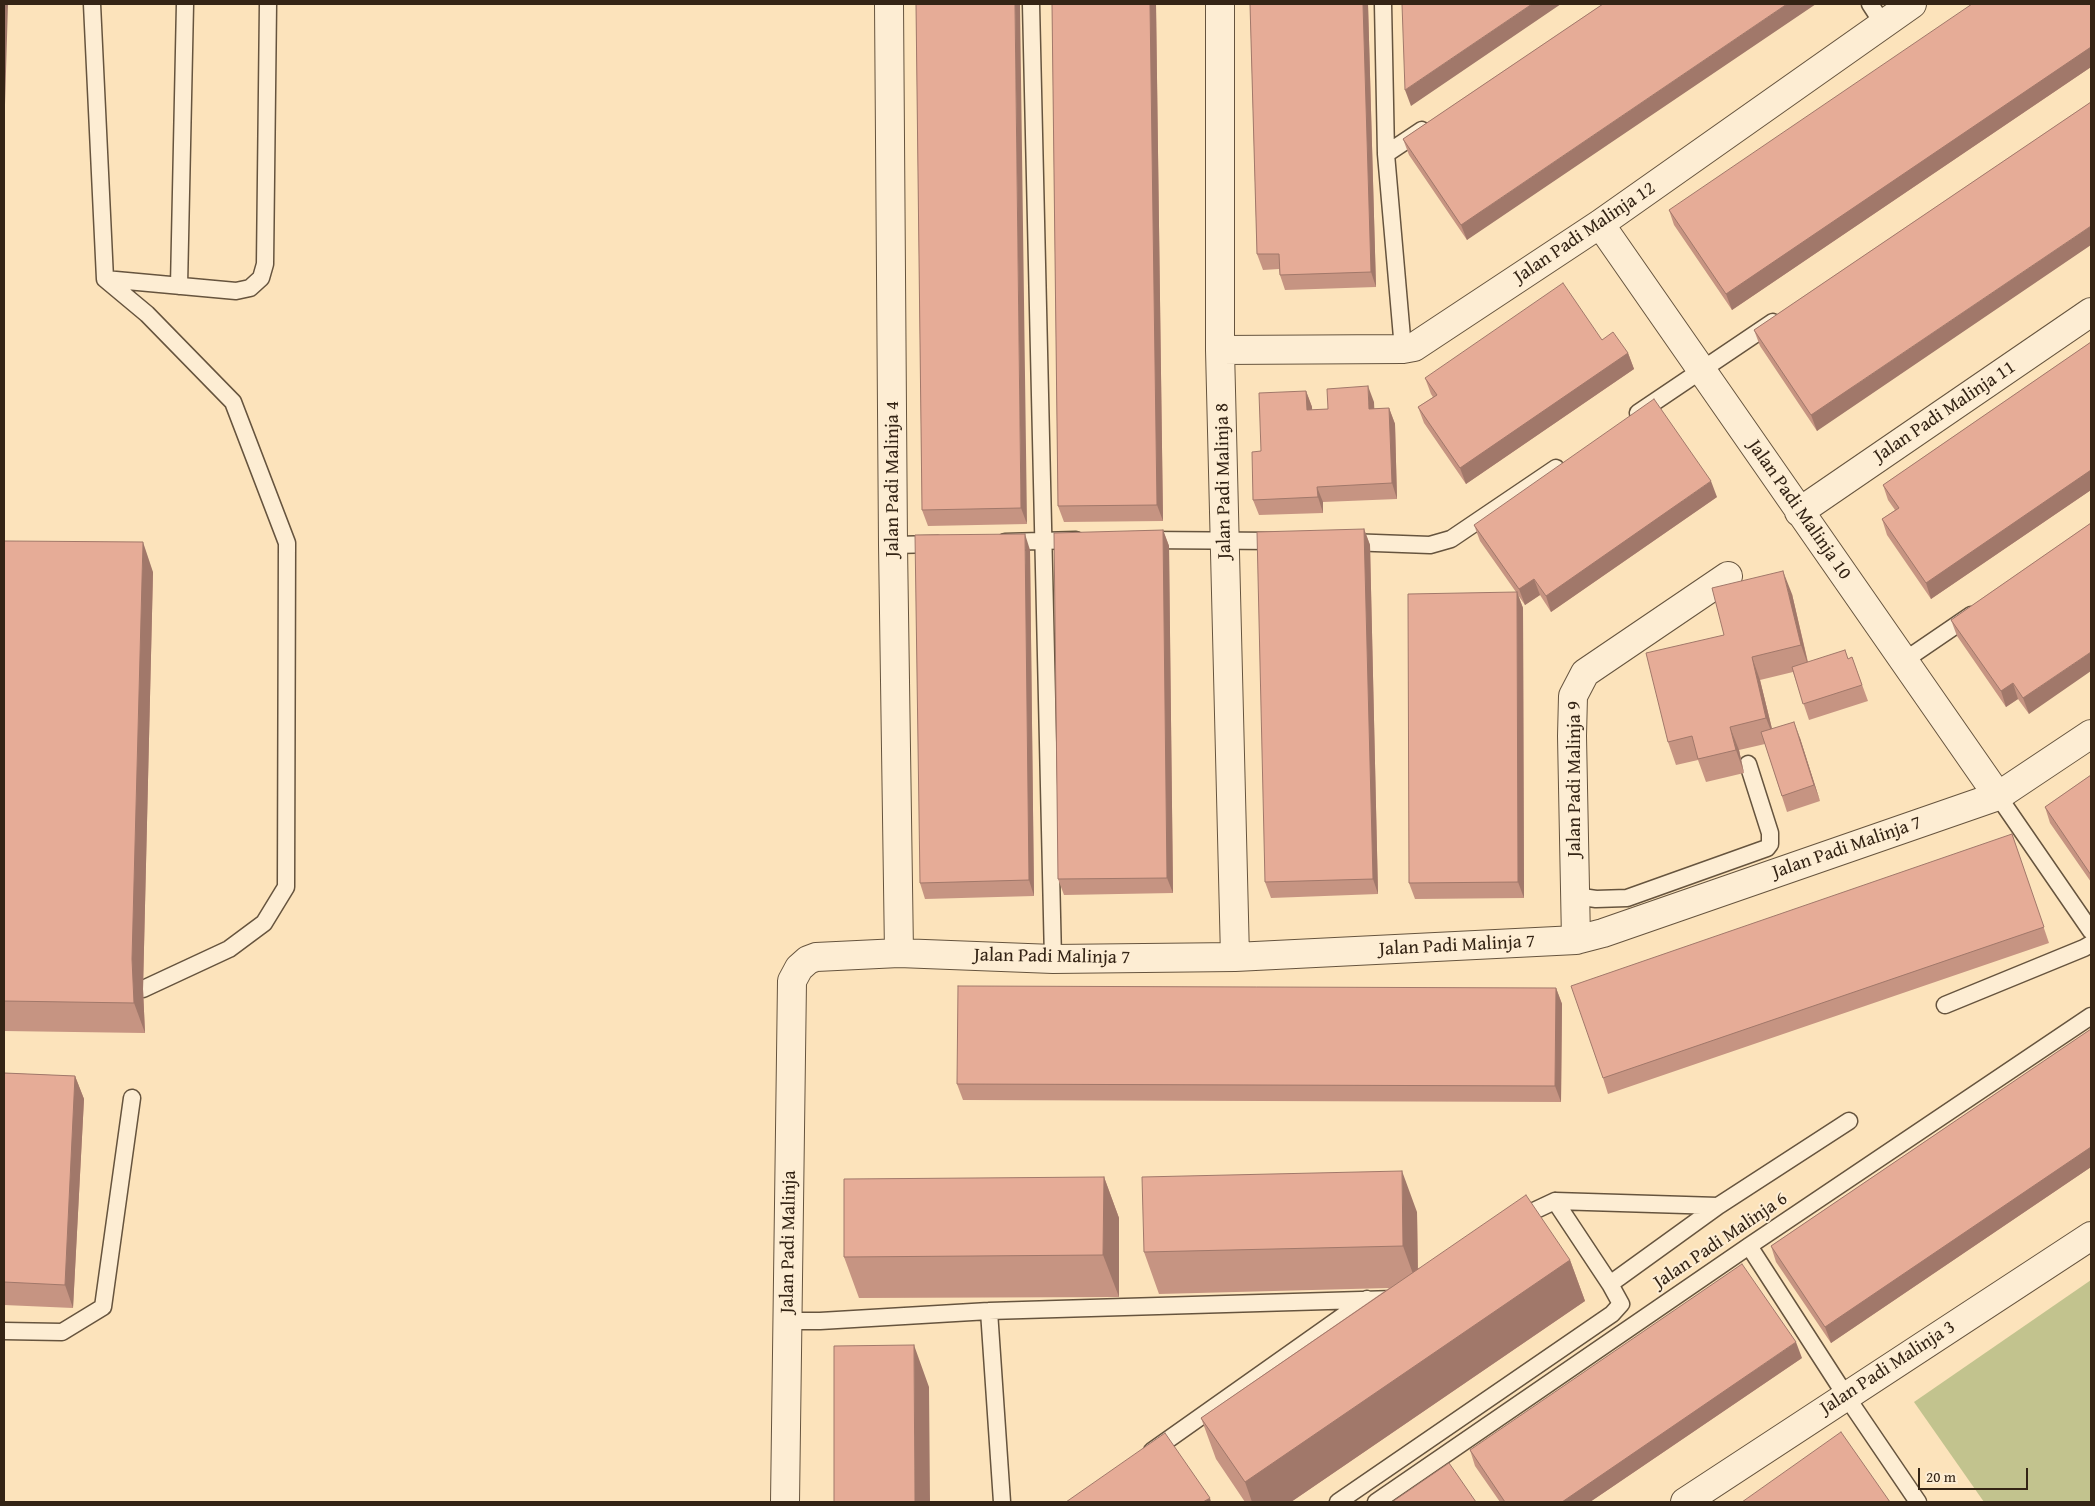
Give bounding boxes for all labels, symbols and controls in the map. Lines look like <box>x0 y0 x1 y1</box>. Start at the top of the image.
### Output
street label: Jalan Padi Malinja 12 <box>1510 177 1660 289</box>
street label: Jalan Padi Malinja 11 <box>1870 356 2020 468</box>
street label: Jalan Padi Malinja 4 <box>882 401 904 557</box>
street label: Jalan Padi Malinja 8 <box>1211 403 1237 559</box>
street label: Jalan Padi Malinja 10 <box>1742 436 1856 584</box>
street label: Jalan Padi Malinja 9 <box>1564 701 1586 857</box>
street label: Jalan Padi Malinja 7 <box>1769 812 1925 884</box>
street label: Jalan Padi Malinja 7 <box>1378 931 1536 961</box>
street label: Jalan Padi Malinja 7 <box>974 944 1130 970</box>
street label: Jalan Padi Malinja <box>776 1170 802 1314</box>
street label: Jalan Padi Malinja 6 <box>1650 1188 1792 1294</box>
street label: Jalan Padi Malinja 3 <box>1816 1316 1960 1420</box>
scale bar <box>1920 1458 2030 1490</box>
text: 20 m <box>1926 1466 1956 1487</box>

